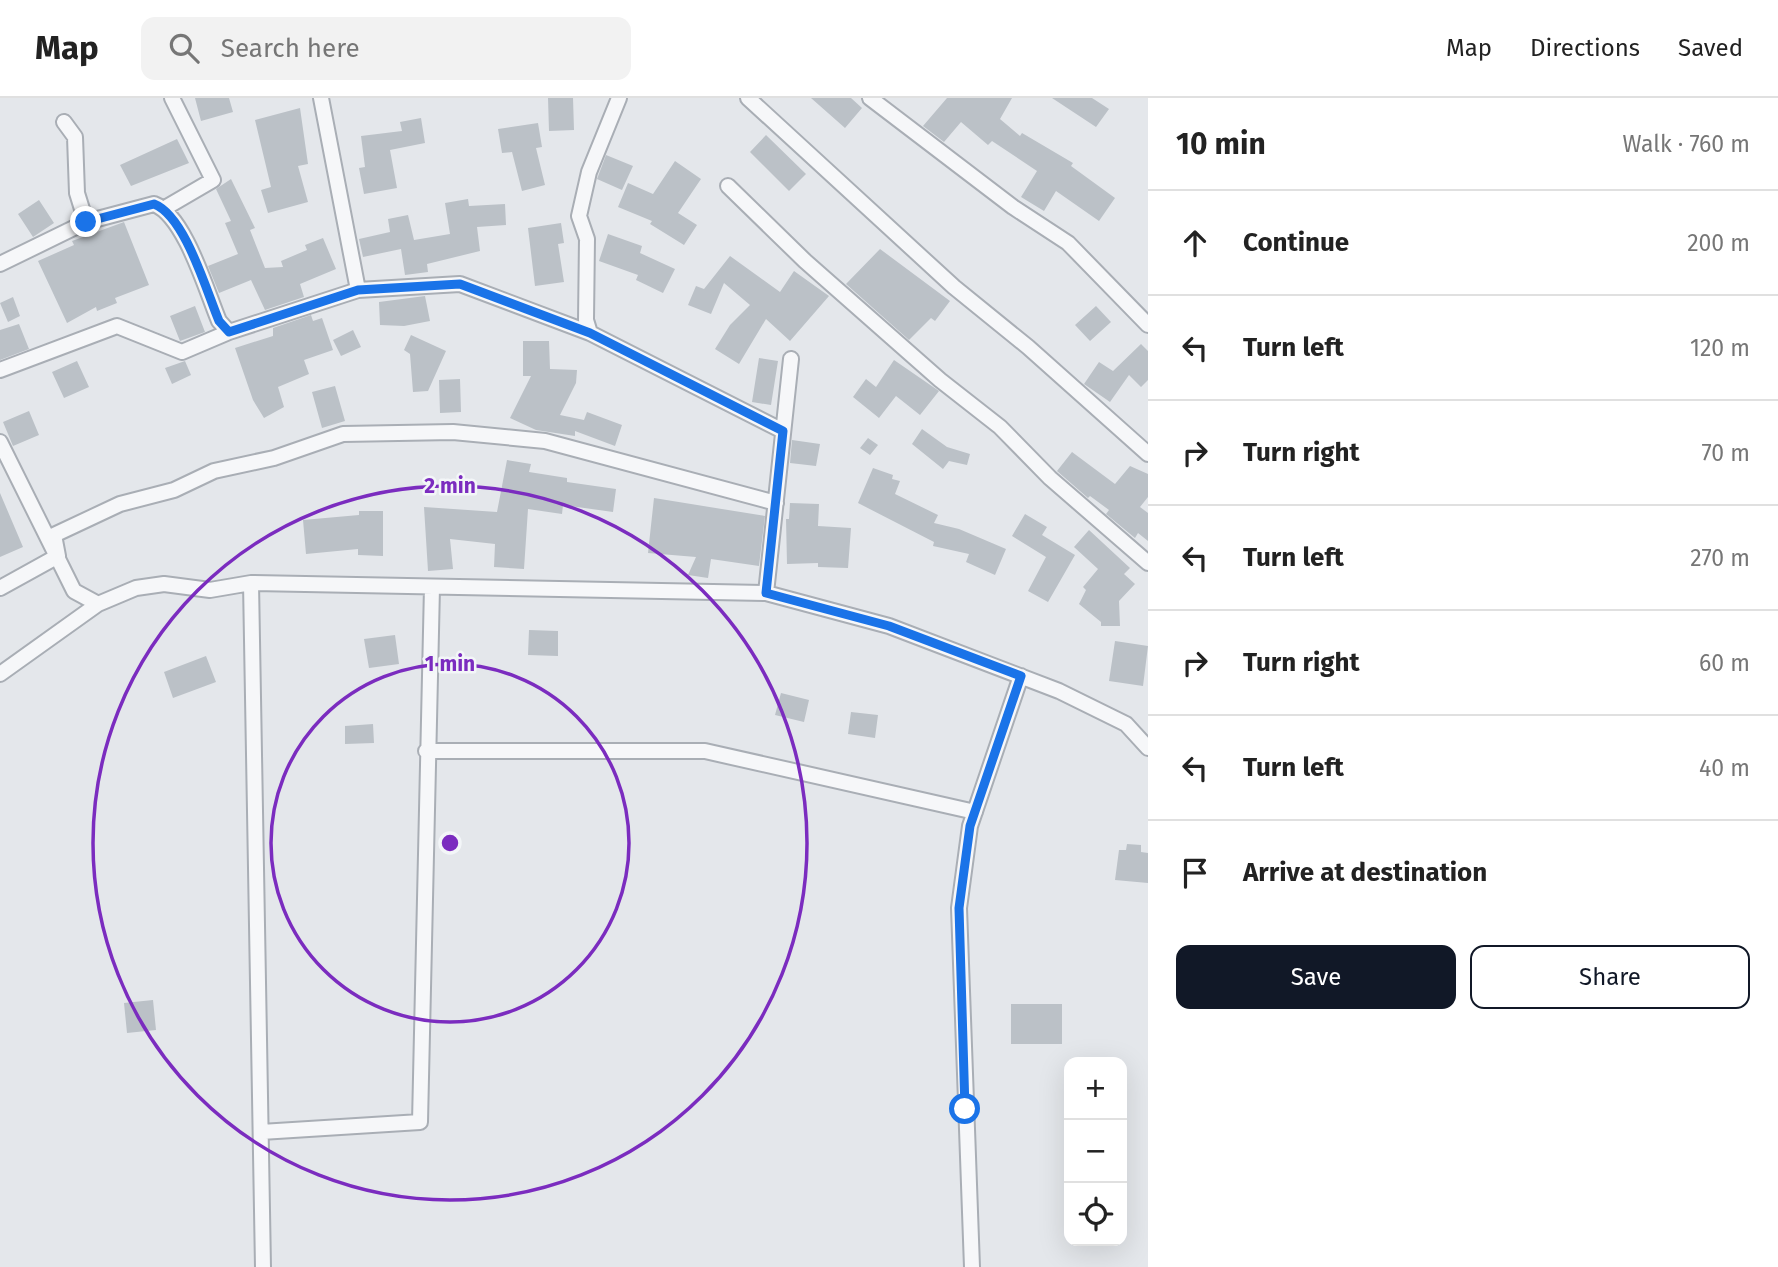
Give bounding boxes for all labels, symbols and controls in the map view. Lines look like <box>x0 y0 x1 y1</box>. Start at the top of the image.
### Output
search box <box>141 17 631 80</box>
text: Map <box>35 28 99 68</box>
icon: search <box>165 29 203 67</box>
text: Search here <box>221 33 360 64</box>
text: Map <box>1446 34 1492 62</box>
text: Directions <box>1530 34 1640 62</box>
text: Saved <box>1678 34 1743 62</box>
text: 10 min <box>1176 126 1266 162</box>
text: Walk · 760 m <box>1623 130 1750 158</box>
route end <box>70 206 101 237</box>
icon: ahead <box>1176 224 1214 262</box>
text: Continue <box>1243 227 1349 258</box>
text: 200 m <box>1687 229 1750 257</box>
icon: left <box>1176 329 1214 367</box>
text: Turn left <box>1243 332 1344 363</box>
text: 120 m <box>1690 334 1750 362</box>
icon: right <box>1176 434 1214 472</box>
text: Turn right <box>1243 437 1360 468</box>
text: 70 m <box>1701 439 1750 467</box>
text: 2 min <box>424 473 476 499</box>
icon: left <box>1176 539 1214 577</box>
text: Turn left <box>1243 542 1344 573</box>
text: 270 m <box>1690 544 1750 572</box>
icon: right <box>1176 644 1214 682</box>
text: Turn right <box>1243 647 1360 678</box>
text: 60 m <box>1699 649 1750 677</box>
text: 1 min <box>425 651 475 677</box>
icon: left <box>1176 749 1214 787</box>
text: Turn left <box>1243 752 1344 783</box>
text: 40 m <box>1699 754 1750 782</box>
centre of rings <box>438 831 462 855</box>
icon: arrive <box>1176 854 1214 892</box>
text: Arrive at destination <box>1243 857 1487 888</box>
button: Save <box>1176 945 1456 1009</box>
button: Share <box>1470 945 1750 1009</box>
map controls <box>1064 1057 1127 1246</box>
button: + <box>1064 1057 1127 1120</box>
route start <box>949 1093 980 1124</box>
button: − <box>1064 1120 1127 1183</box>
button: locate <box>1064 1183 1127 1246</box>

